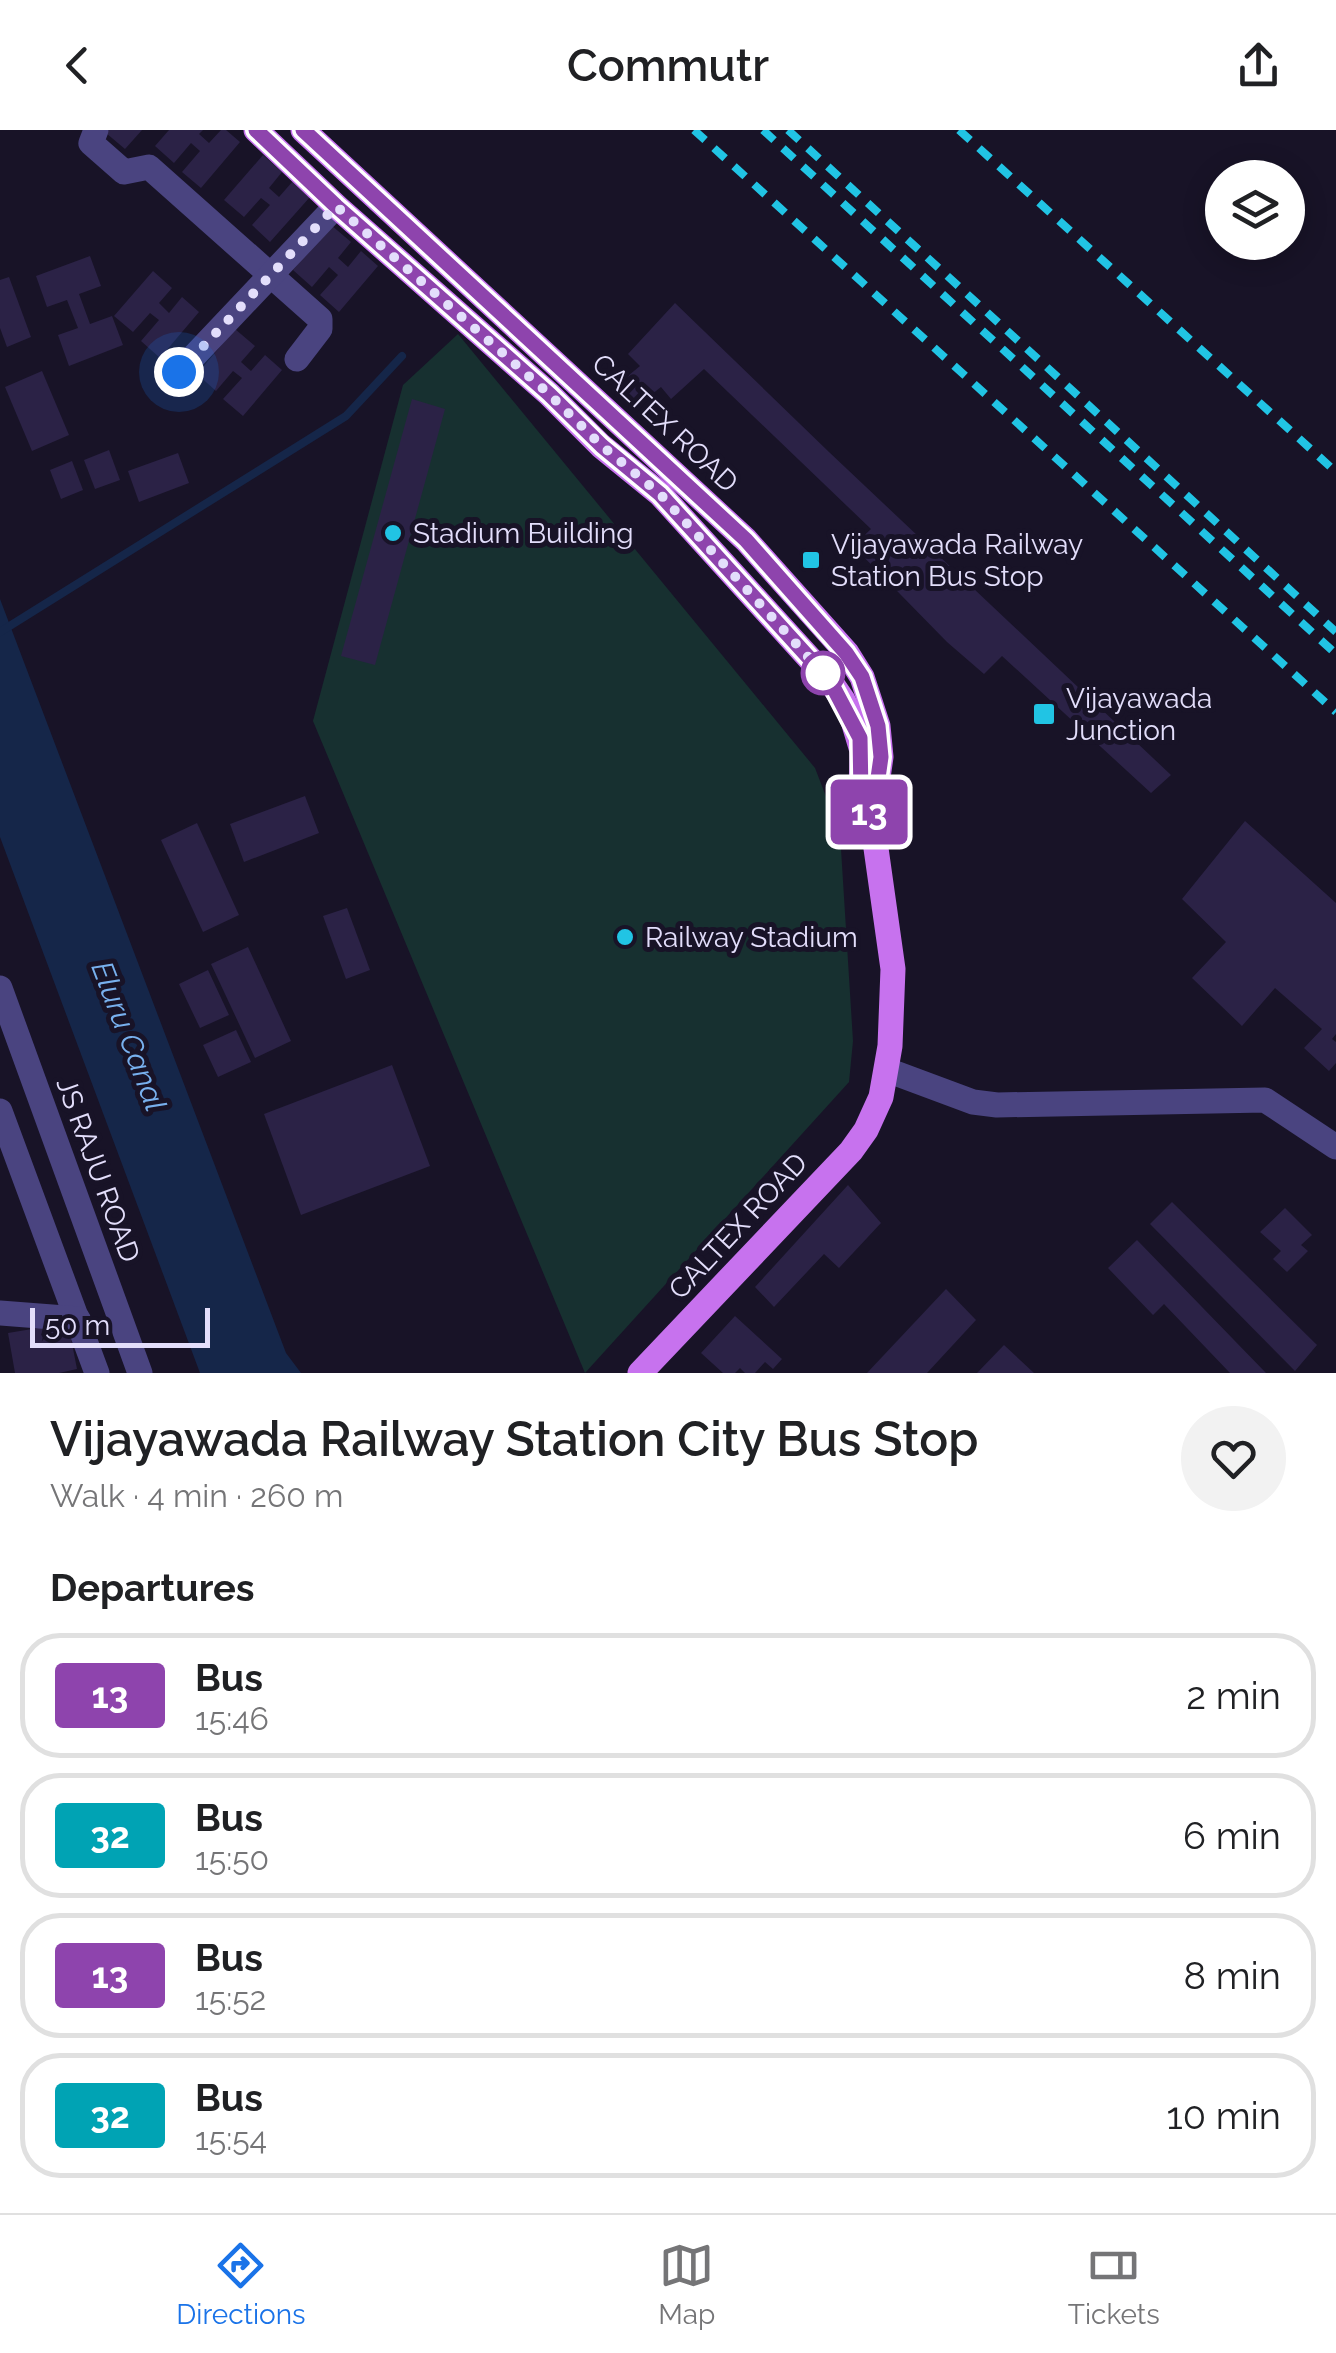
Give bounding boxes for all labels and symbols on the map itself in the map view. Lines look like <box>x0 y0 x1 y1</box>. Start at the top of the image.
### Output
your location <box>154 347 204 397</box>
street label: CALTEX ROAD <box>585 347 745 499</box>
place label: Stadium Building <box>413 517 634 550</box>
marker: Stadium Building <box>382 522 404 544</box>
place label: Vijayawada Railway Station Bus Stop <box>831 528 1083 593</box>
marker: Vijayawada Railway Station Bus Stop <box>800 549 822 571</box>
unlabelled marker <box>802 652 844 694</box>
place label: Vijayawada Junction <box>1066 682 1212 747</box>
marker: Vijayawada Junction <box>1031 701 1057 727</box>
line badge: 13 <box>824 780 914 844</box>
place label: Railway Stadium <box>645 921 858 954</box>
marker: Railway Stadium <box>614 926 636 948</box>
water label: Eluru Canal <box>84 956 174 1116</box>
street label: JS RAJU ROAD <box>49 1073 147 1267</box>
street label: CALTEX ROAD <box>662 1146 814 1306</box>
scale bar <box>30 1303 210 1348</box>

